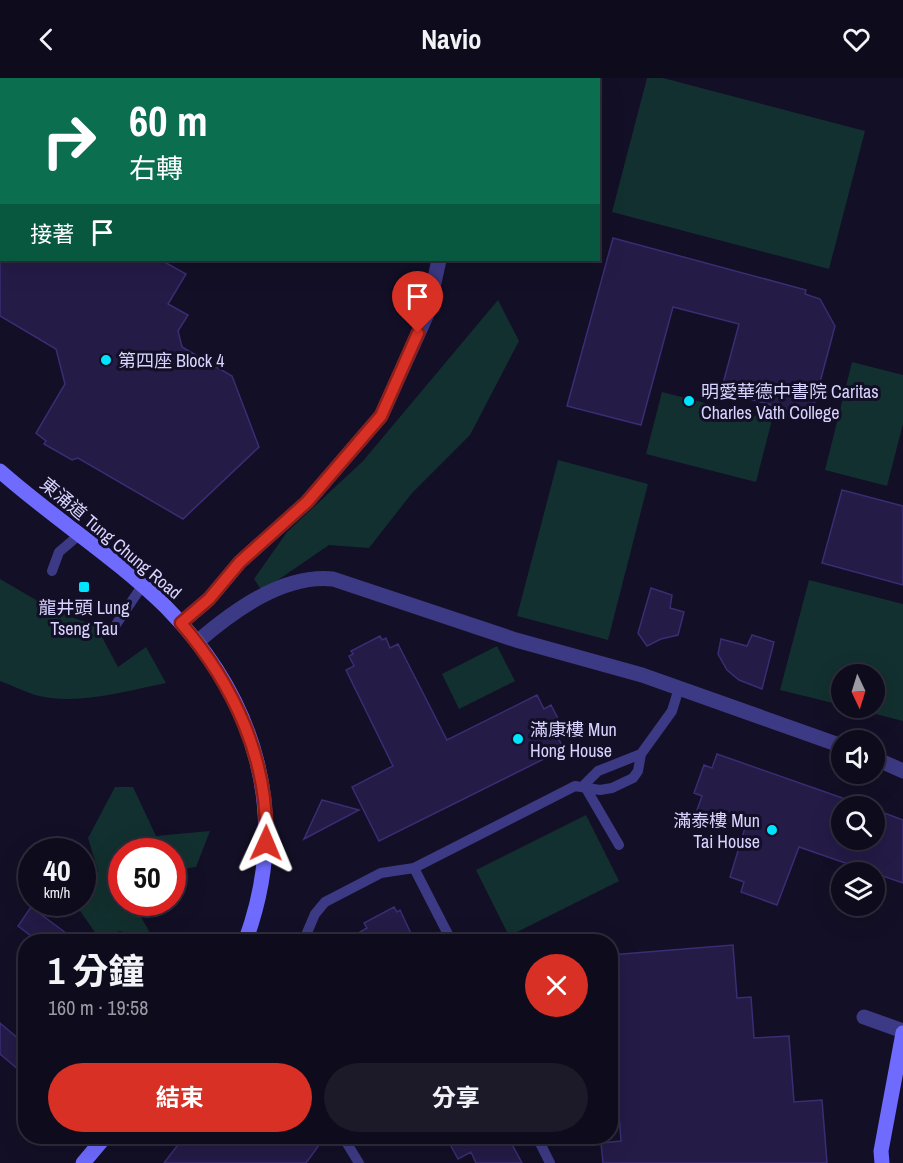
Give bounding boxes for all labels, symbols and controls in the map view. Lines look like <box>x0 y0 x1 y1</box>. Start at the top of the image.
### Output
text: Navio <box>421 21 482 57</box>
icon: back <box>30 23 63 56</box>
icon: heart <box>840 23 873 56</box>
text: 60 m <box>129 93 208 149</box>
icon: right <box>30 102 108 180</box>
text: 右轉 <box>129 150 183 186</box>
icon: arrive <box>86 216 119 249</box>
text: 接著 <box>30 219 74 249</box>
pin <box>392 271 443 333</box>
icon: arrive <box>401 280 434 313</box>
place label: 第四座 Block 4 <box>118 348 225 373</box>
marker: 第四座 Block 4 <box>99 353 113 367</box>
place label: 明愛華德中書院 Caritas Charles Vath College <box>701 379 879 425</box>
marker: 明愛華德中書院 Caritas Charles Vath College <box>682 394 696 408</box>
street label: 東涌道 Tung Chung Road <box>35 471 187 605</box>
marker: 龍井頭 Lung Tseng Tau <box>77 580 91 594</box>
place label: 龍井頭 Lung Tseng Tau <box>39 595 130 641</box>
north arrow <box>831 664 885 718</box>
map controls <box>831 664 885 916</box>
place label: 滿康樓 Mun Hong House <box>530 717 617 763</box>
button: sound <box>831 730 885 784</box>
marker: 滿康樓 Mun Hong House <box>511 732 525 746</box>
button: search <box>831 796 885 850</box>
place label: 滿泰樓 Mun Tai House <box>673 808 760 854</box>
position arrow <box>234 811 298 875</box>
marker: 滿泰樓 Mun Tai House <box>765 823 779 837</box>
speed limit sign: 50 <box>108 838 186 916</box>
text: 40 <box>43 850 71 890</box>
button: layers <box>831 862 885 916</box>
text: km/h <box>44 882 70 903</box>
text: 1 分鐘 <box>48 947 145 995</box>
button: close <box>525 954 588 1017</box>
text: 160 m · 19:58 <box>48 994 148 1021</box>
button: 結束 <box>48 1063 312 1132</box>
button: 分享 <box>324 1063 588 1132</box>

